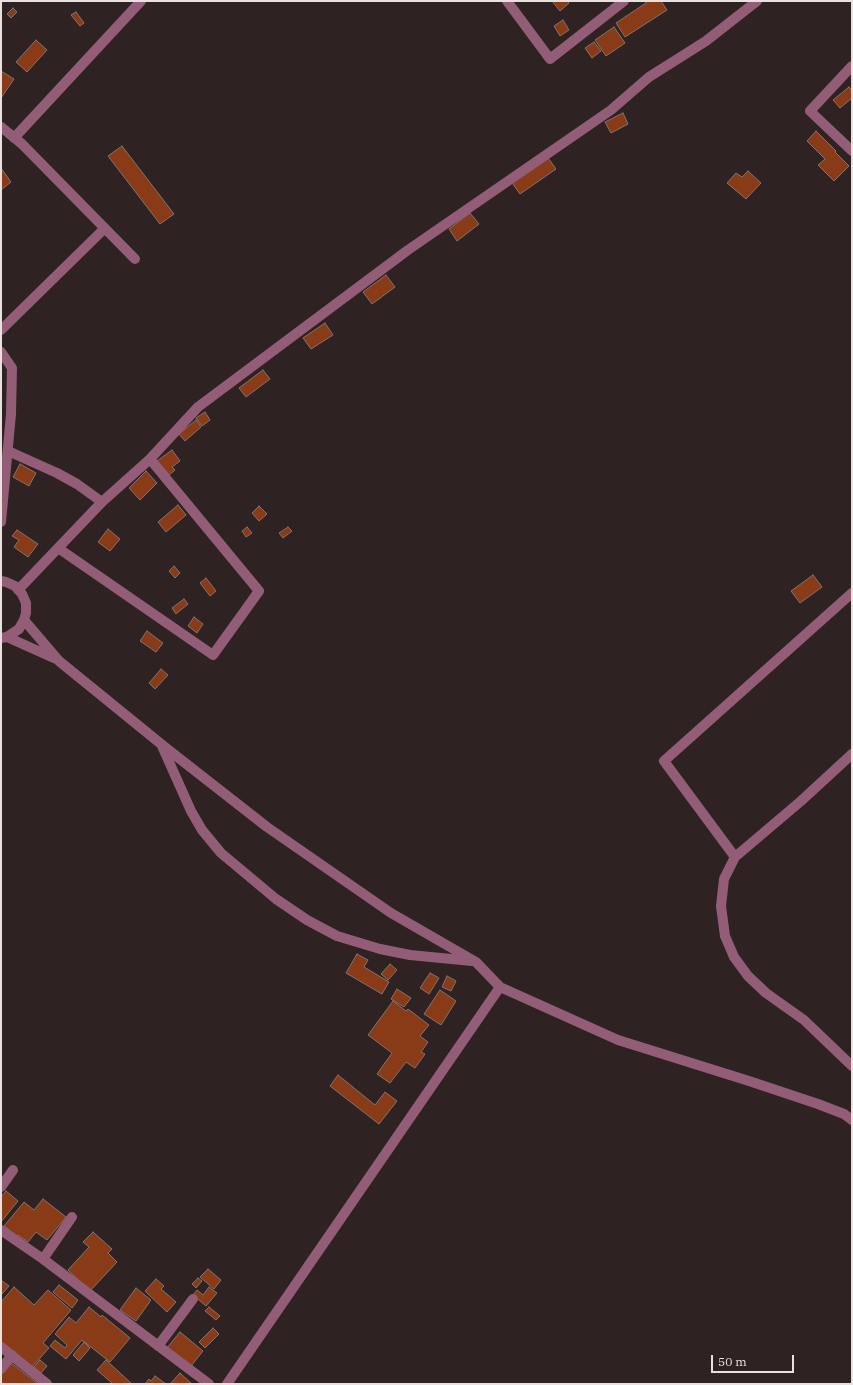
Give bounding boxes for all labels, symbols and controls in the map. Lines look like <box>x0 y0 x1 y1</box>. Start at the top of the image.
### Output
scale bar <box>713 1347 796 1373</box>
text: 50 m <box>718 1354 747 1369</box>

